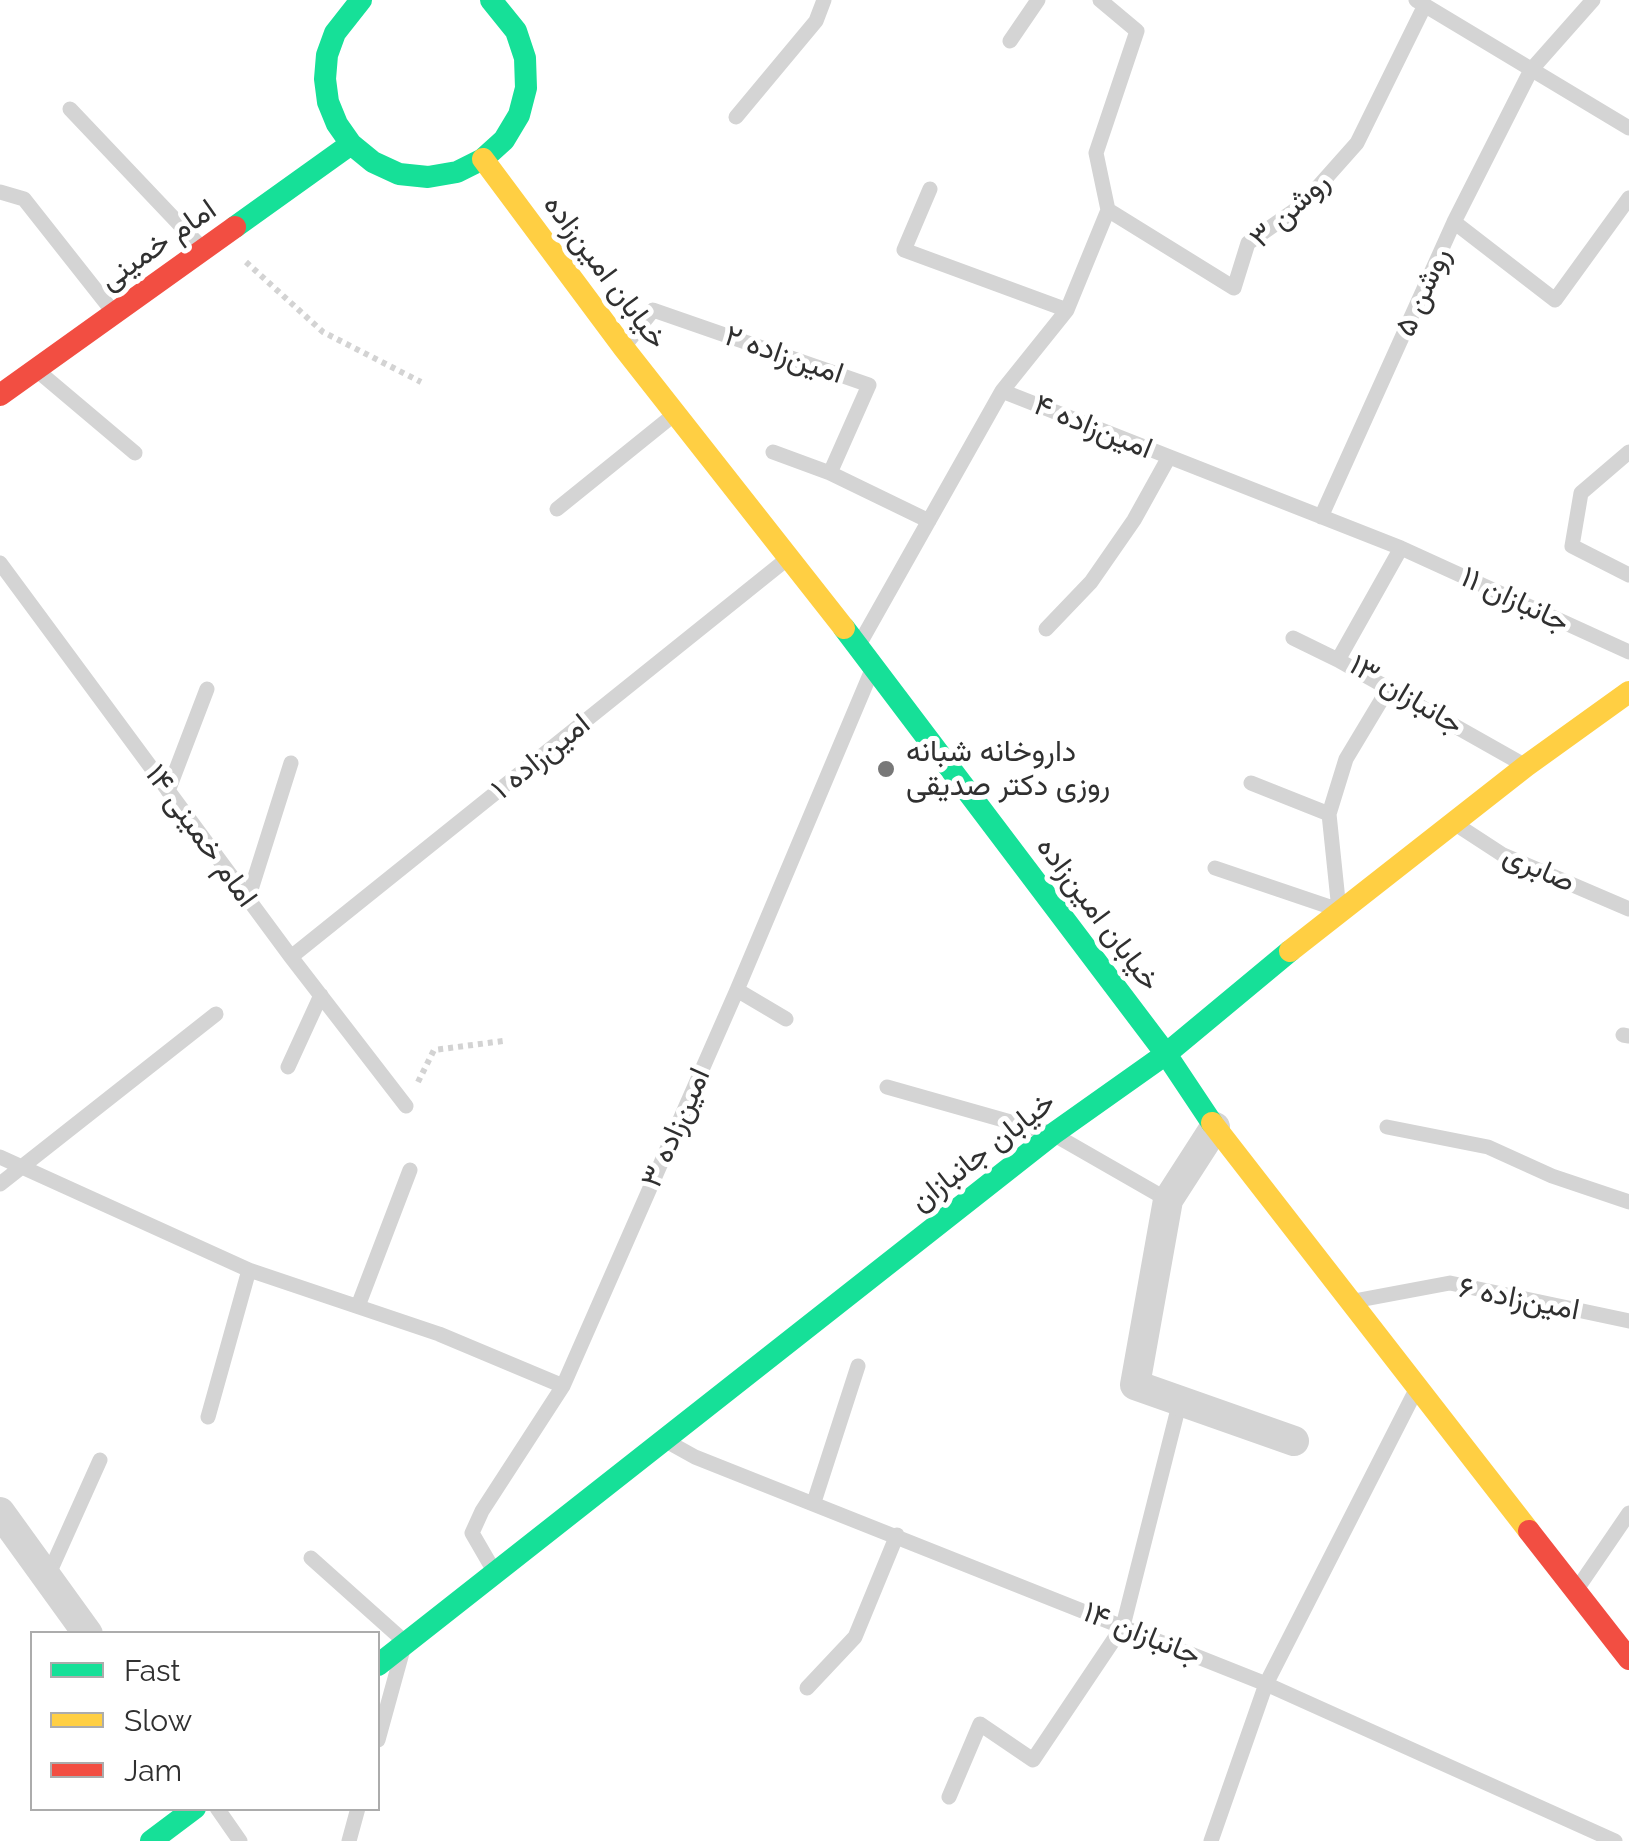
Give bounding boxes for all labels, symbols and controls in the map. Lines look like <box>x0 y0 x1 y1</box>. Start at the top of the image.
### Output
street label: روشن ۳ <box>1243 164 1337 256</box>
street label: خیابان امین‌زاده <box>535 188 675 356</box>
street label: امام خمینی <box>93 192 223 298</box>
street label: روشن ۵ <box>1387 242 1459 342</box>
street label: امین‌زاده ۲ <box>720 318 848 392</box>
street label: امین‌زاده ۴ <box>1028 387 1158 467</box>
street label: جانبازان ۱۱ <box>1455 559 1575 641</box>
street label: جانبازان ۱۳ <box>1343 647 1469 743</box>
street label: امین‌زاده ۱ <box>484 706 598 808</box>
place label: داروخانه شبانه روزی دکتر صدیقی <box>906 734 1110 804</box>
street label: امام خمینی ۱۴ <box>137 758 265 914</box>
marker: داروخانه شبانه روزی دکتر صدیقی <box>875 758 897 780</box>
street label: خیابان امین‌زاده <box>1028 830 1168 998</box>
street label: صابری <box>1498 837 1580 901</box>
street label: امین‌زاده ۳ <box>634 1062 718 1194</box>
street label: خیابان جانبازان <box>903 1084 1063 1220</box>
street label: امین‌زاده ۶ <box>1456 1270 1582 1328</box>
street label: جانبازان ۱۴ <box>1078 1594 1206 1674</box>
legend <box>30 1631 380 1811</box>
text: Fast <box>124 1653 181 1688</box>
text: Slow <box>124 1703 192 1738</box>
text: Jam <box>124 1753 182 1788</box>

